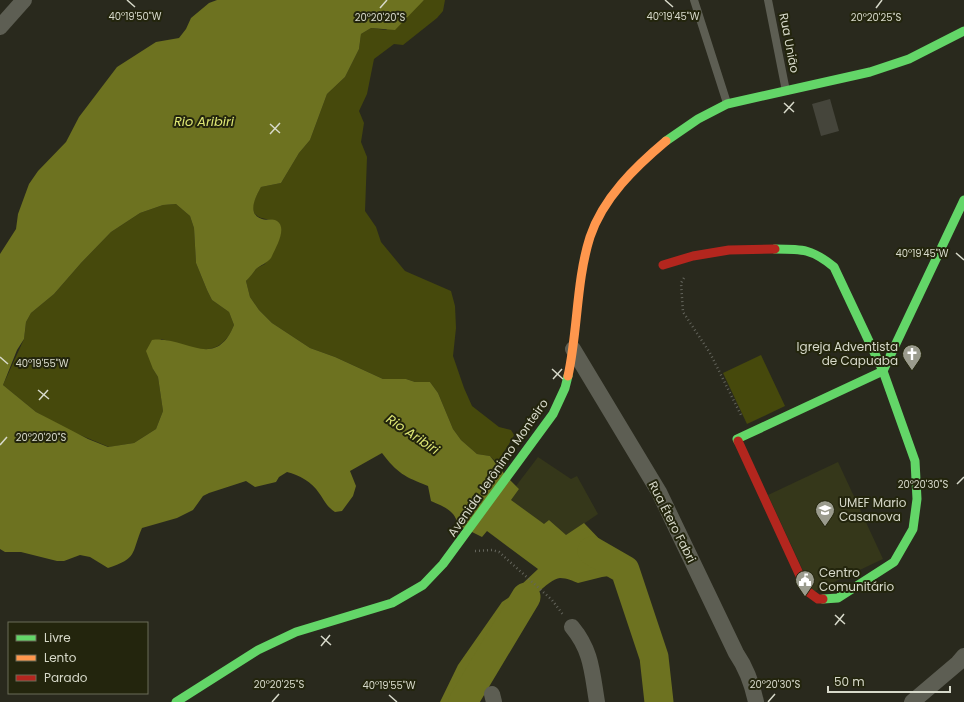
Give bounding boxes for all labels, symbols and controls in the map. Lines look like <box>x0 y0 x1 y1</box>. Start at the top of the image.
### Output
text: 40°19'50"W <box>109 9 162 24</box>
text: 40°19'45"W <box>646 9 700 24</box>
text: 20°20'20"S <box>355 10 405 25</box>
text: 20°20'25"S <box>851 10 901 25</box>
street label: Rua União <box>775 11 804 75</box>
water label: Rio Aribiri <box>174 112 235 131</box>
text: 40°19'45"W <box>895 246 949 261</box>
place label: Igreja Adventista de Capuaba <box>797 338 898 369</box>
church icon: Igreja Adventista de Capuaba <box>901 343 923 371</box>
text: 40°19'55"W <box>16 356 69 371</box>
street label: Avenida Jerônimo Monteiro <box>443 395 552 540</box>
water label: Rio Aribiri <box>382 410 444 460</box>
text: 20°20'20"S <box>16 430 66 445</box>
text: 20°20'30"S <box>898 477 948 492</box>
street label: Rua Étero Fabri <box>645 478 700 565</box>
place label: UMEF Mario Casanova <box>839 494 907 525</box>
school or university icon: UMEF Mario Casanova <box>814 499 836 527</box>
place label: Centro Comunitário <box>819 564 895 595</box>
public building icon: Centro Comunitário <box>794 569 816 597</box>
legend <box>8 622 148 694</box>
text: Livre <box>44 629 71 646</box>
text: Lento <box>44 649 77 666</box>
scale bar <box>828 668 950 694</box>
text: Parado <box>44 669 88 686</box>
text: 50 m <box>834 673 865 690</box>
text: 20°20'25"S <box>254 677 304 692</box>
text: 20°20'30"S <box>750 677 800 692</box>
text: 40°19'55"W <box>363 678 416 693</box>

